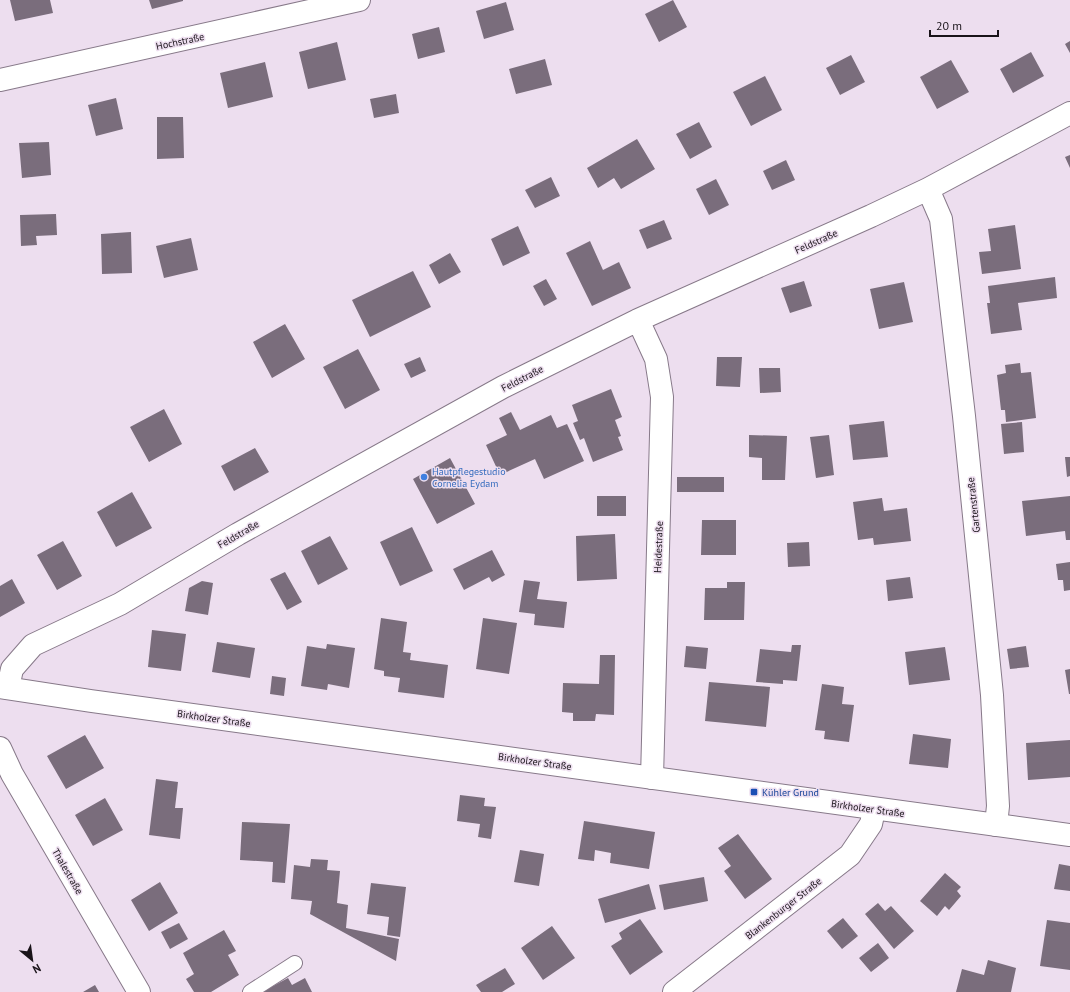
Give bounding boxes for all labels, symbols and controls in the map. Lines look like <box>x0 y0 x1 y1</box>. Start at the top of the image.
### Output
scale bar <box>930 12 998 38</box>
text: 20 m <box>936 18 962 33</box>
street label: Hochstraße <box>155 30 205 53</box>
street label: Feldstraße <box>793 226 840 257</box>
street label: Feldstraße <box>499 362 545 395</box>
place label: Hautpflegestudio Cornelia Eydam <box>432 465 506 490</box>
marker: Hautpflegestudio Cornelia Eydam <box>419 472 429 482</box>
street label: Gartenstraße <box>964 477 983 533</box>
street label: Feldstraße <box>215 517 261 551</box>
street label: Heidestraße <box>651 521 666 573</box>
street label: Birkholzer Straße <box>176 707 251 730</box>
street label: Birkholzer Straße <box>497 750 572 773</box>
place label: Kühler Grund <box>762 786 819 799</box>
marker: Kühler Grund <box>749 787 759 797</box>
street label: Birkholzer Straße <box>830 797 905 820</box>
street label: Thalestraße <box>49 846 86 897</box>
street label: Blankenburger Straße <box>743 875 824 942</box>
north arrow <box>12 940 52 980</box>
text: N <box>30 961 43 977</box>

